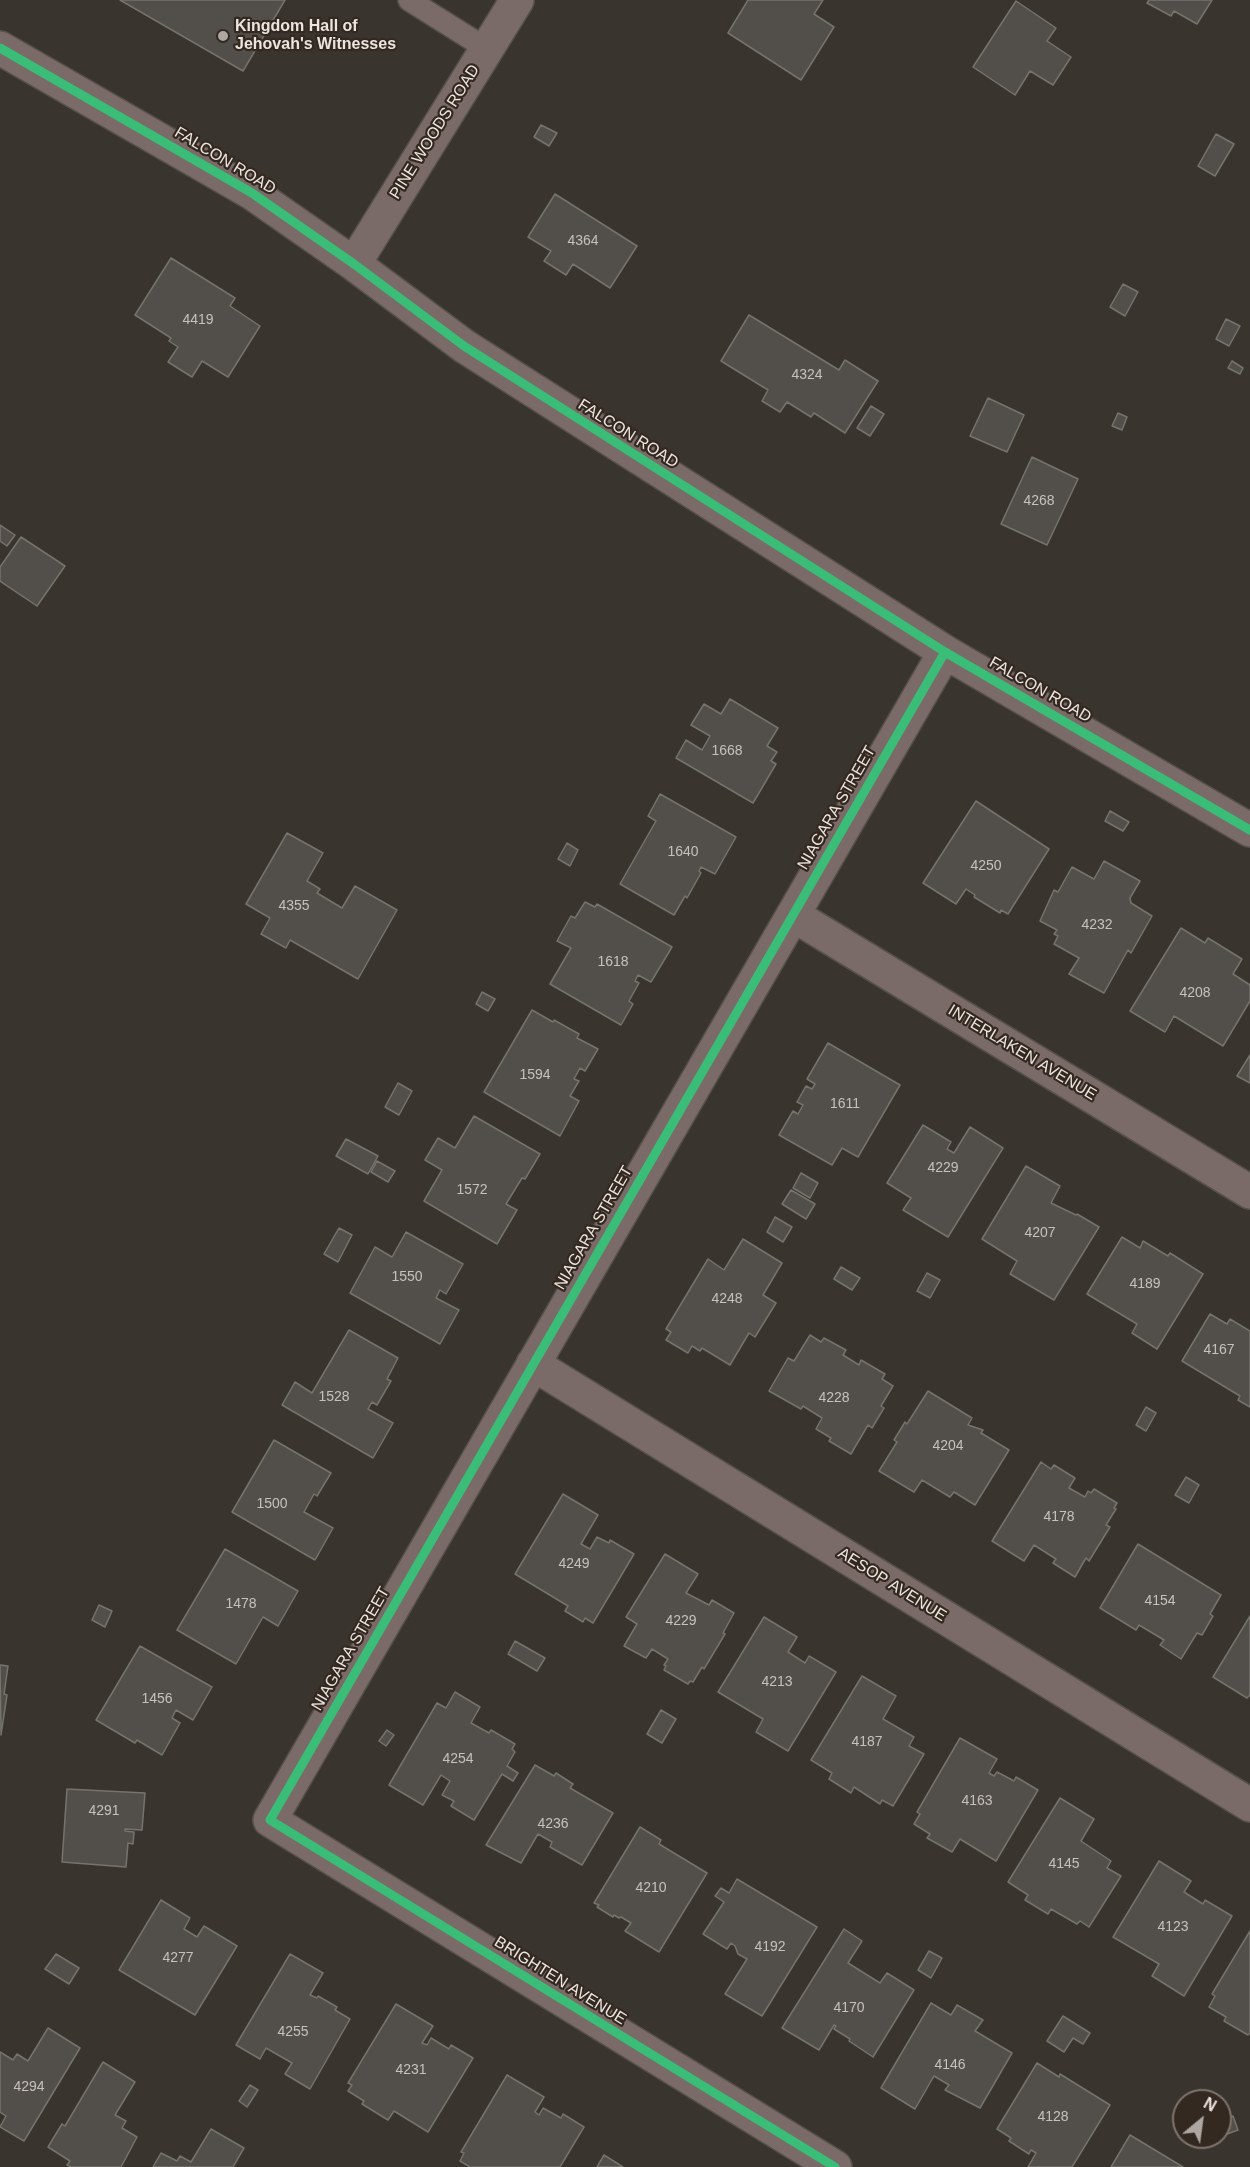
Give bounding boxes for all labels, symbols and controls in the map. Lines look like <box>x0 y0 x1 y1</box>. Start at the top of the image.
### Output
place label: Kingdom Hall of Jehovah's Witnesses <box>235 17 396 55</box>
marker: Kingdom Hall of Jehovah's Witnesses <box>216 29 230 43</box>
street label: PINE WOODS ROAD <box>386 61 484 203</box>
street label: FALCON ROAD <box>171 123 279 199</box>
house number: 4364 <box>567 233 599 249</box>
house number: 4419 <box>182 312 214 328</box>
house number: 4324 <box>791 367 823 383</box>
street label: FALCON ROAD <box>574 395 682 473</box>
house number: 4268 <box>1023 493 1055 509</box>
street label: FALCON ROAD <box>986 653 1094 727</box>
house number: 1668 <box>711 743 743 759</box>
street label: NIAGARA STREET <box>794 743 880 873</box>
house number: 1640 <box>667 844 699 860</box>
house number: 4250 <box>970 858 1002 874</box>
house number: 4355 <box>278 898 310 914</box>
house number: 4232 <box>1081 917 1113 933</box>
house number: 1618 <box>597 954 629 970</box>
house number: 4208 <box>1179 985 1211 1001</box>
street label: INTERLAKEN AVENUE <box>944 1001 1100 1105</box>
house number: 1594 <box>519 1067 551 1083</box>
house number: 1611 <box>830 1096 860 1112</box>
house number: 4229 <box>927 1160 959 1176</box>
street label: NIAGARA STREET <box>551 1163 637 1293</box>
house number: 1572 <box>456 1182 488 1198</box>
house number: 4207 <box>1024 1225 1056 1241</box>
house number: 1550 <box>391 1269 423 1285</box>
house number: 4189 <box>1129 1276 1161 1292</box>
house number: 4248 <box>711 1291 743 1307</box>
house number: 4167 <box>1203 1342 1235 1358</box>
house number: 1528 <box>318 1389 350 1405</box>
house number: 4228 <box>818 1390 850 1406</box>
house number: 4204 <box>932 1438 964 1454</box>
house number: 1500 <box>256 1496 288 1512</box>
house number: 4178 <box>1043 1509 1075 1525</box>
street label: AESOP AVENUE <box>834 1544 950 1626</box>
house number: 4249 <box>558 1556 590 1572</box>
street label: NIAGARA STREET <box>308 1584 394 1714</box>
house number: 4154 <box>1144 1593 1176 1609</box>
house number: 1478 <box>225 1596 257 1612</box>
house number: 4229 <box>665 1613 697 1629</box>
house number: 4213 <box>761 1674 793 1690</box>
house number: 1456 <box>141 1691 173 1707</box>
house number: 4187 <box>851 1734 883 1750</box>
house number: 4254 <box>442 1751 474 1767</box>
house number: 4163 <box>961 1793 993 1809</box>
house number: 4291 <box>88 1803 120 1819</box>
house number: 4236 <box>537 1816 569 1832</box>
house number: 4145 <box>1048 1856 1080 1872</box>
house number: 4210 <box>635 1880 667 1896</box>
house number: 4123 <box>1157 1919 1189 1935</box>
street label: BRIGHTEN AVENUE <box>491 1933 629 2029</box>
house number: 4192 <box>754 1939 786 1955</box>
house number: 4277 <box>162 1950 194 1966</box>
house number: 4170 <box>833 2000 865 2016</box>
house number: 4255 <box>277 2024 309 2040</box>
house number: 4146 <box>934 2057 966 2073</box>
house number: 4231 <box>395 2062 427 2078</box>
house number: 4294 <box>13 2079 45 2095</box>
north arrow <box>1172 2089 1232 2149</box>
text: N <box>1201 2094 1219 2115</box>
house number: 4128 <box>1037 2109 1069 2125</box>

